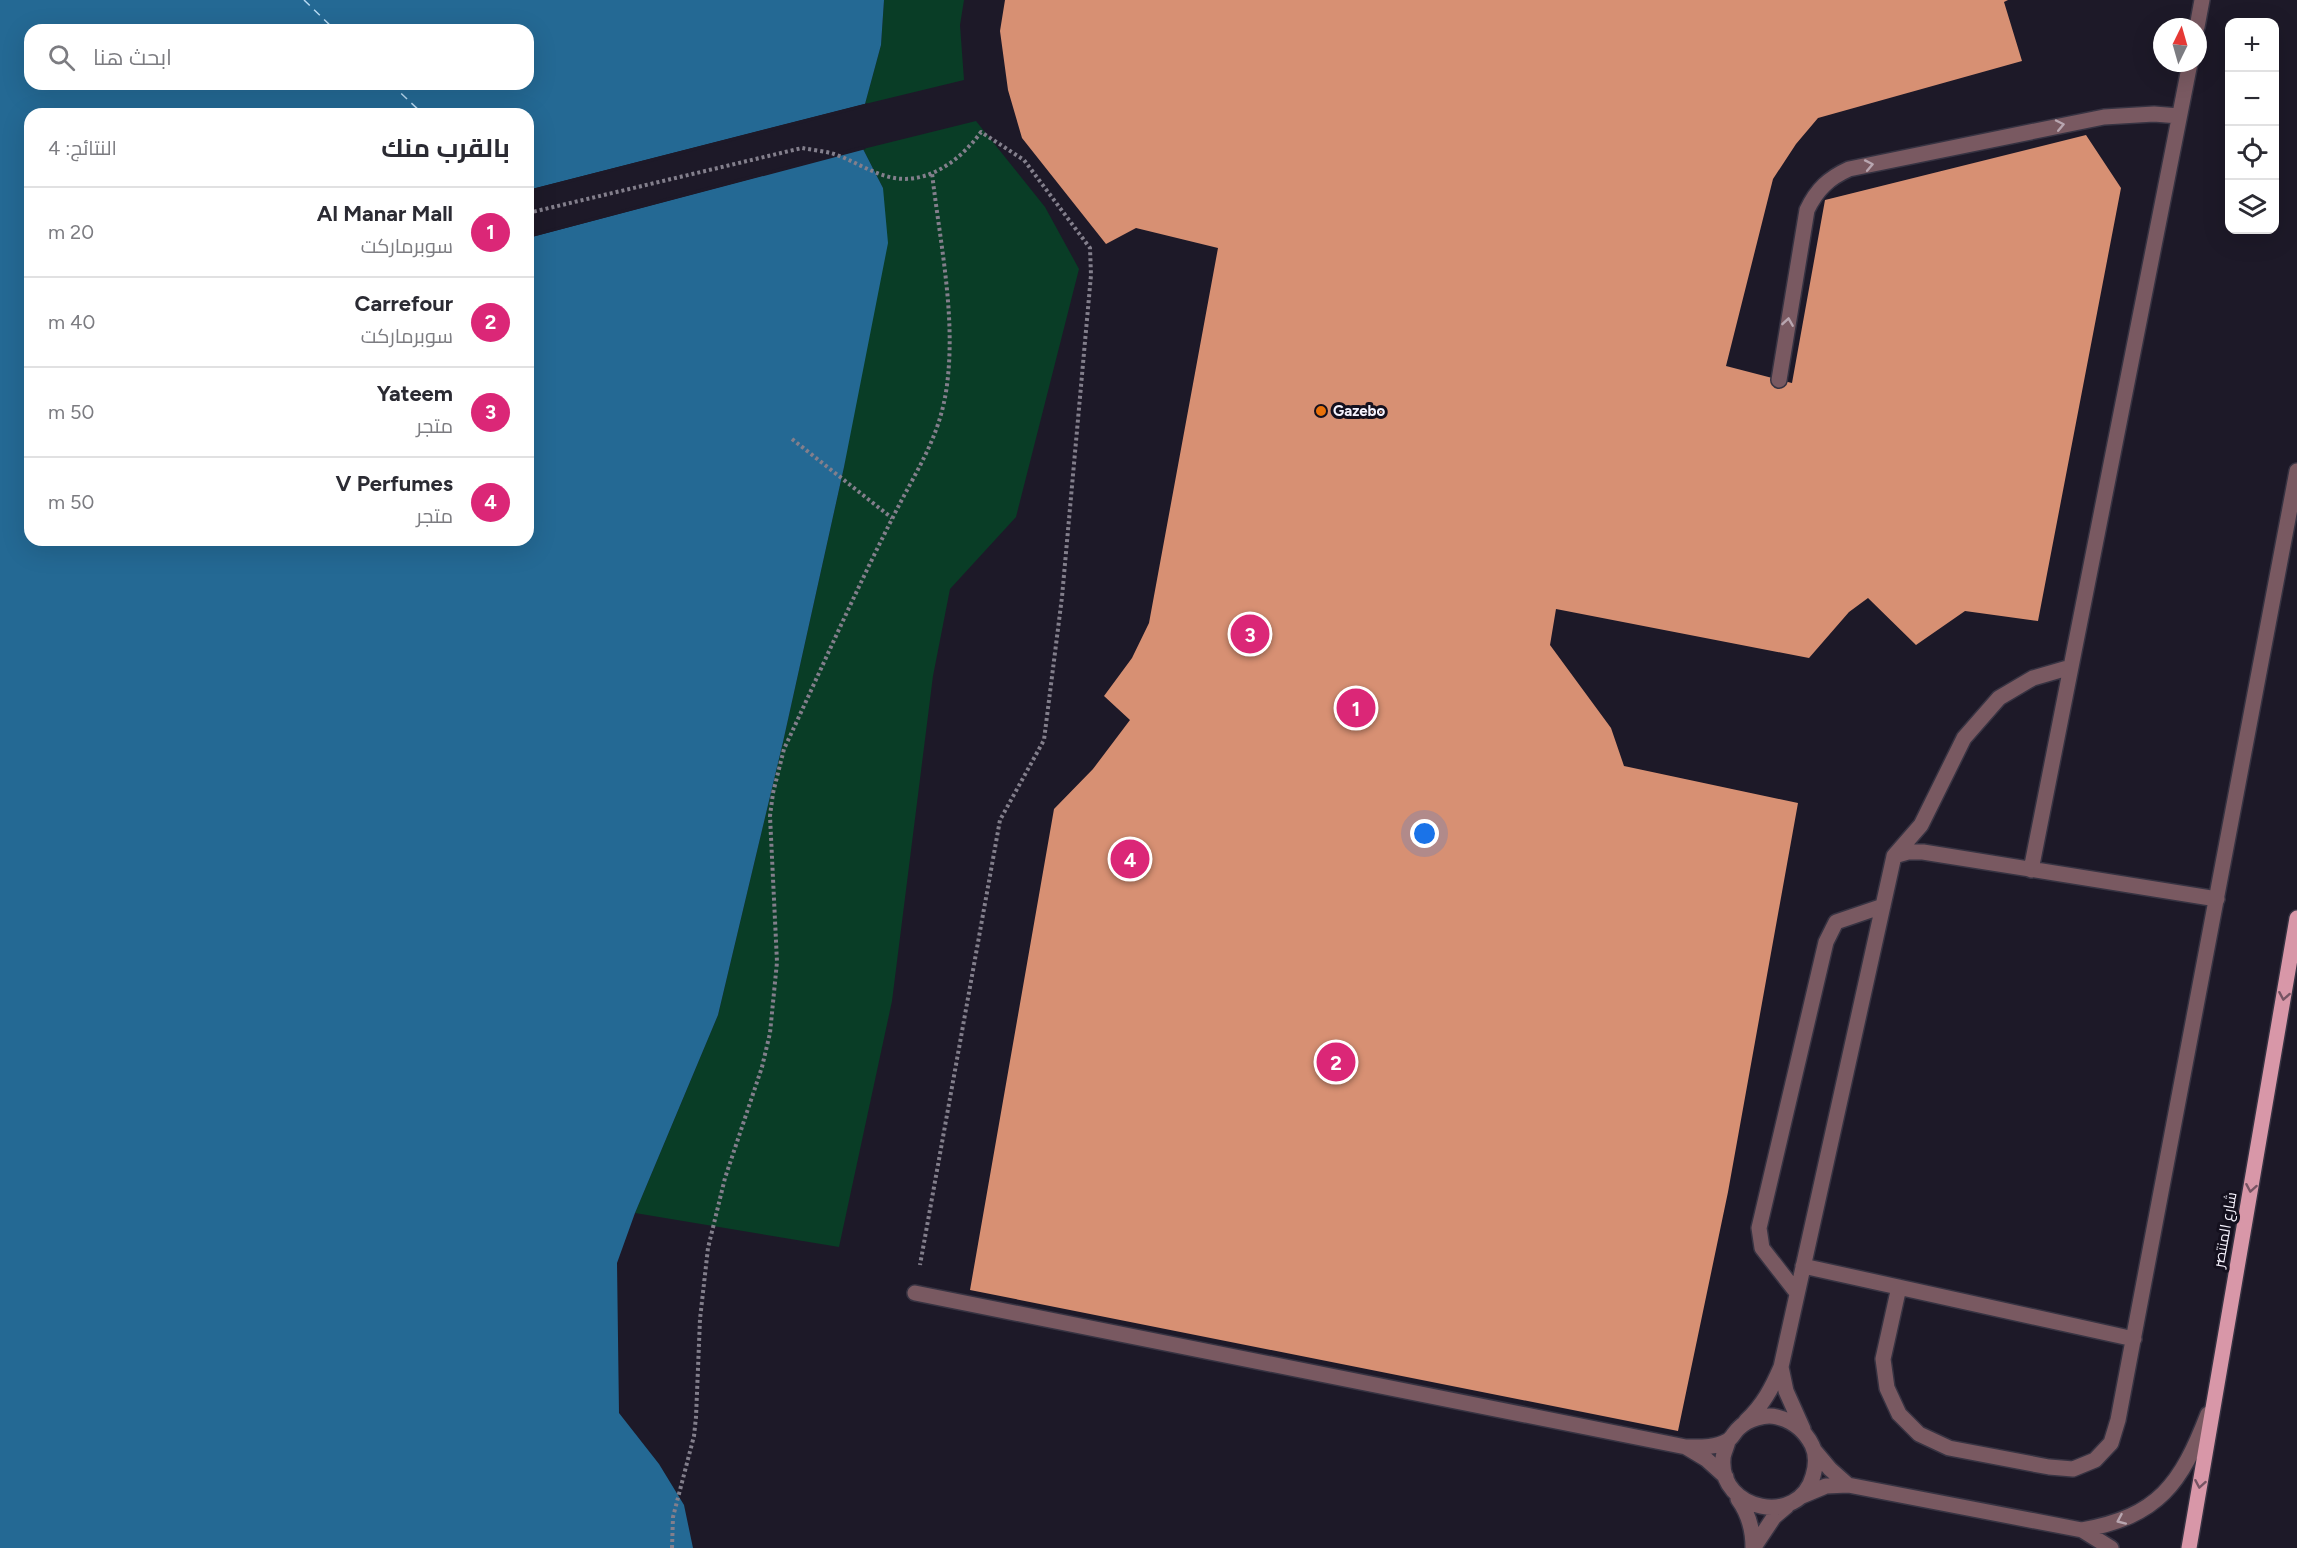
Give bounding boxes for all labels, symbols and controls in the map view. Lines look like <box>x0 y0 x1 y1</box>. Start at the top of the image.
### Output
north arrow <box>2153 18 2207 72</box>
map controls <box>2225 18 2279 234</box>
button: + <box>2225 18 2279 72</box>
search box <box>24 24 534 90</box>
icon: search <box>45 41 78 74</box>
text: ابحث هنا <box>93 44 172 71</box>
button: − <box>2225 72 2279 126</box>
one-way arrow <box>2055 120 2065 133</box>
button: locate <box>2225 126 2279 180</box>
text: بالقرب منك <box>381 132 510 164</box>
text: النتائج: 4 <box>48 136 117 160</box>
one-way arrow <box>1864 159 1874 172</box>
button: layers <box>2225 180 2279 234</box>
text: Al Manar Mall <box>317 200 453 227</box>
text: 20 m <box>48 220 94 244</box>
text: 1 <box>486 220 495 244</box>
text: سوبرماركت <box>361 234 453 258</box>
text: Carrefour <box>354 290 453 317</box>
text: 40 m <box>48 310 95 334</box>
text: 2 <box>485 310 496 334</box>
one-way arrow <box>1781 318 1794 328</box>
text: سوبرماركت <box>361 324 453 348</box>
text: Yateem <box>377 380 453 407</box>
text: 50 m <box>48 400 94 424</box>
text: 3 <box>485 400 496 424</box>
place label: Gazebo <box>1333 402 1386 420</box>
marker: Gazebo <box>1314 404 1328 418</box>
text: متجر <box>416 414 453 438</box>
text: V Perfumes <box>336 470 453 497</box>
text: 50 m <box>48 490 94 514</box>
text: 4 <box>484 490 497 514</box>
text: متجر <box>416 504 453 528</box>
pin: 3 <box>1230 612 1270 656</box>
pin: 1 <box>1336 686 1376 730</box>
your location <box>1410 819 1439 848</box>
pin: 4 <box>1110 836 1150 882</box>
one-way arrow <box>2278 992 2290 1001</box>
pin: 2 <box>1316 1040 1356 1084</box>
one-way arrow <box>2245 1183 2258 1193</box>
street label: شارع المنتصر <box>2209 1191 2242 1271</box>
one-way arrow <box>2195 1479 2207 1489</box>
one-way arrow <box>2116 1513 2127 1525</box>

